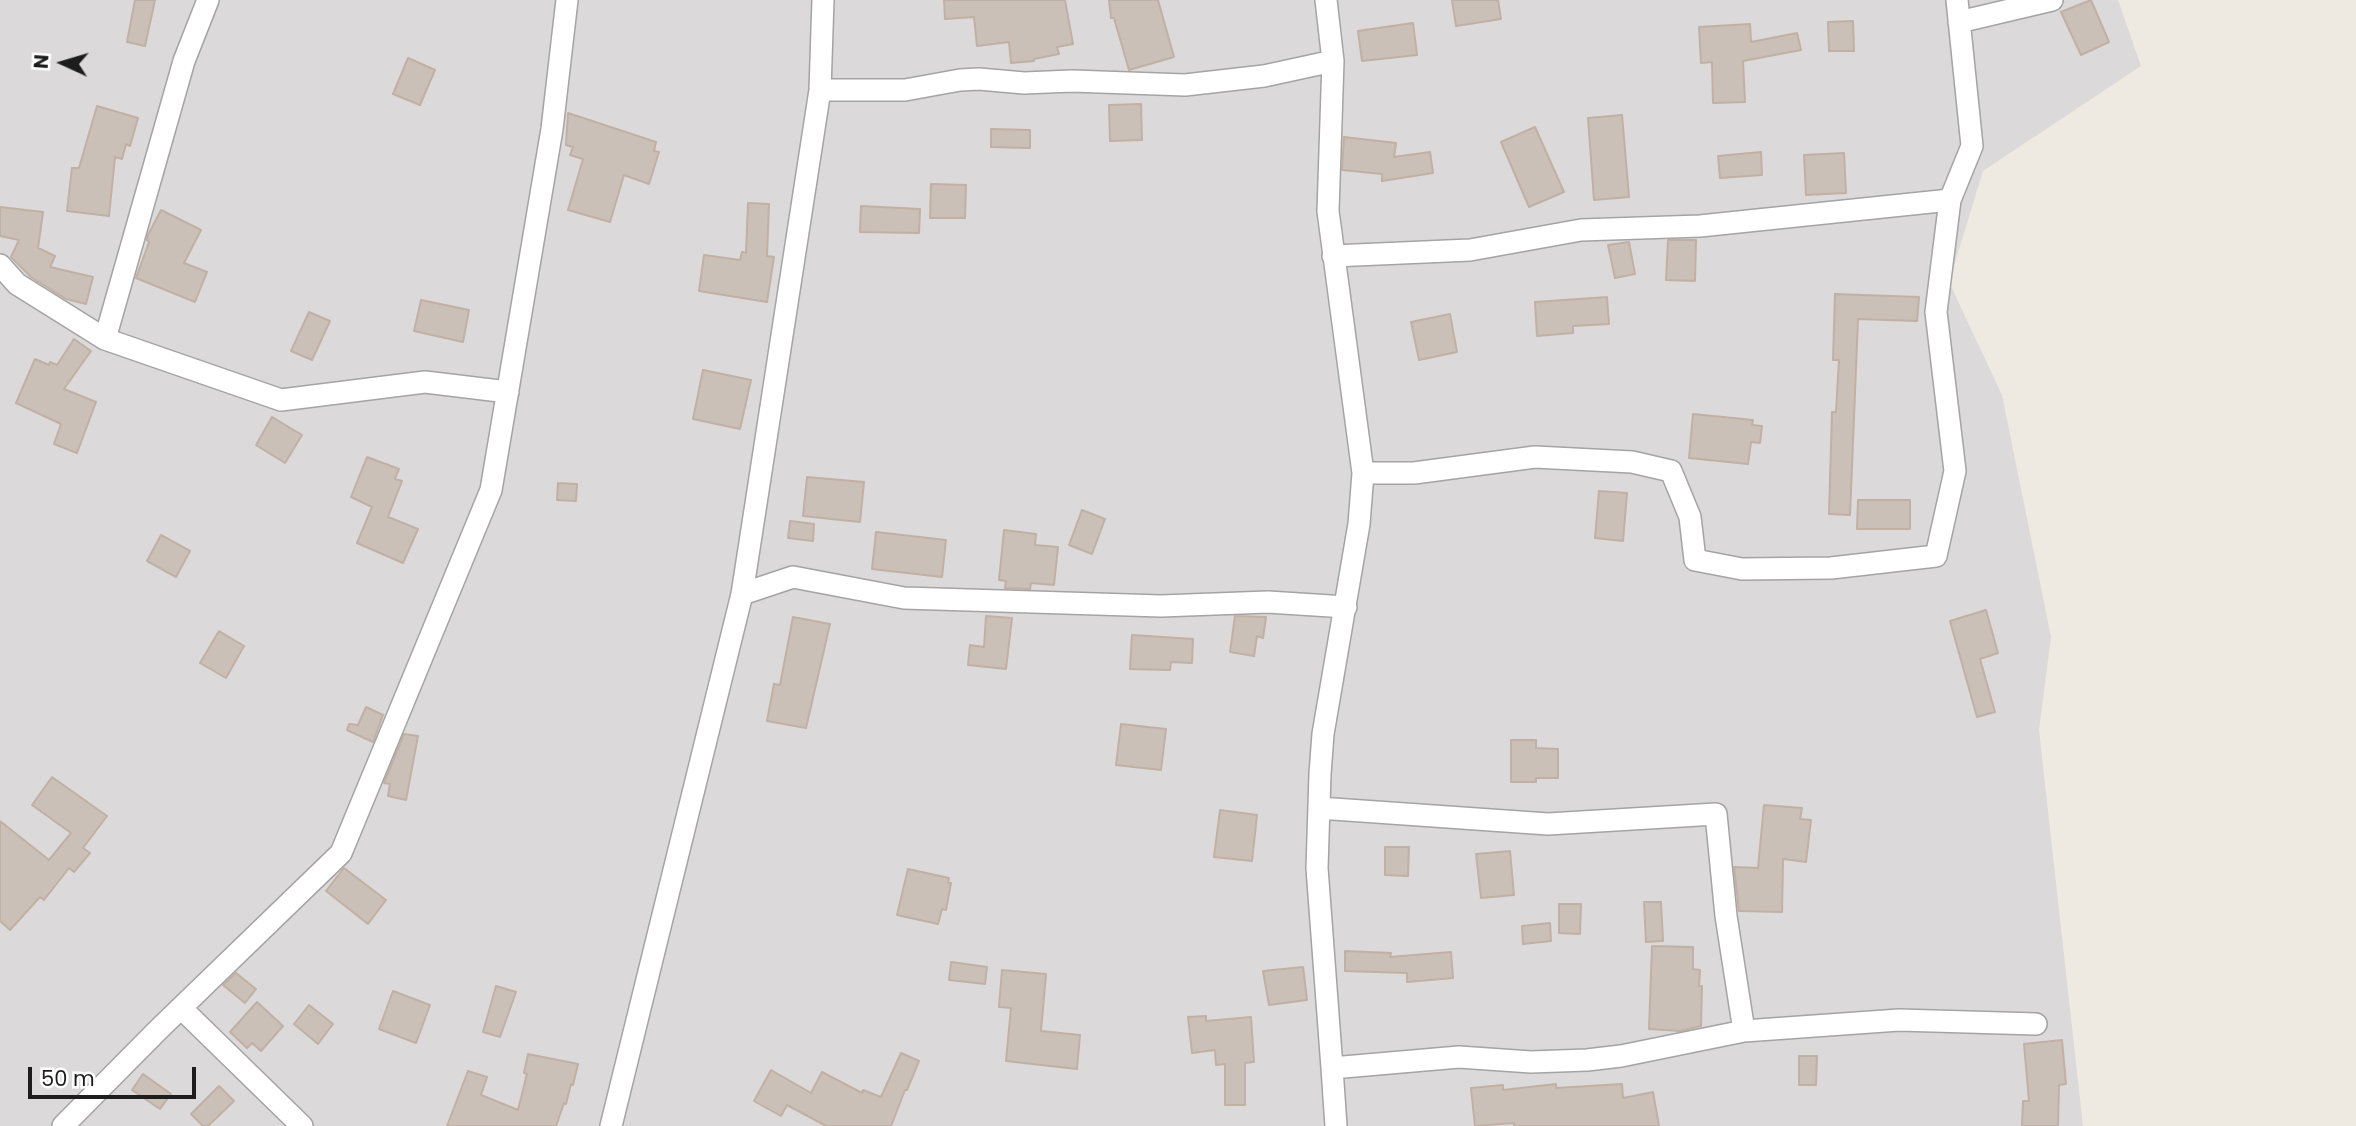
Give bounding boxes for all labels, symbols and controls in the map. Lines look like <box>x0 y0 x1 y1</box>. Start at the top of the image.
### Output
north arrow <box>28 28 98 98</box>
text: N <box>28 53 56 70</box>
scale bar <box>32 1052 200 1096</box>
text: 50 m <box>41 1064 95 1093</box>

